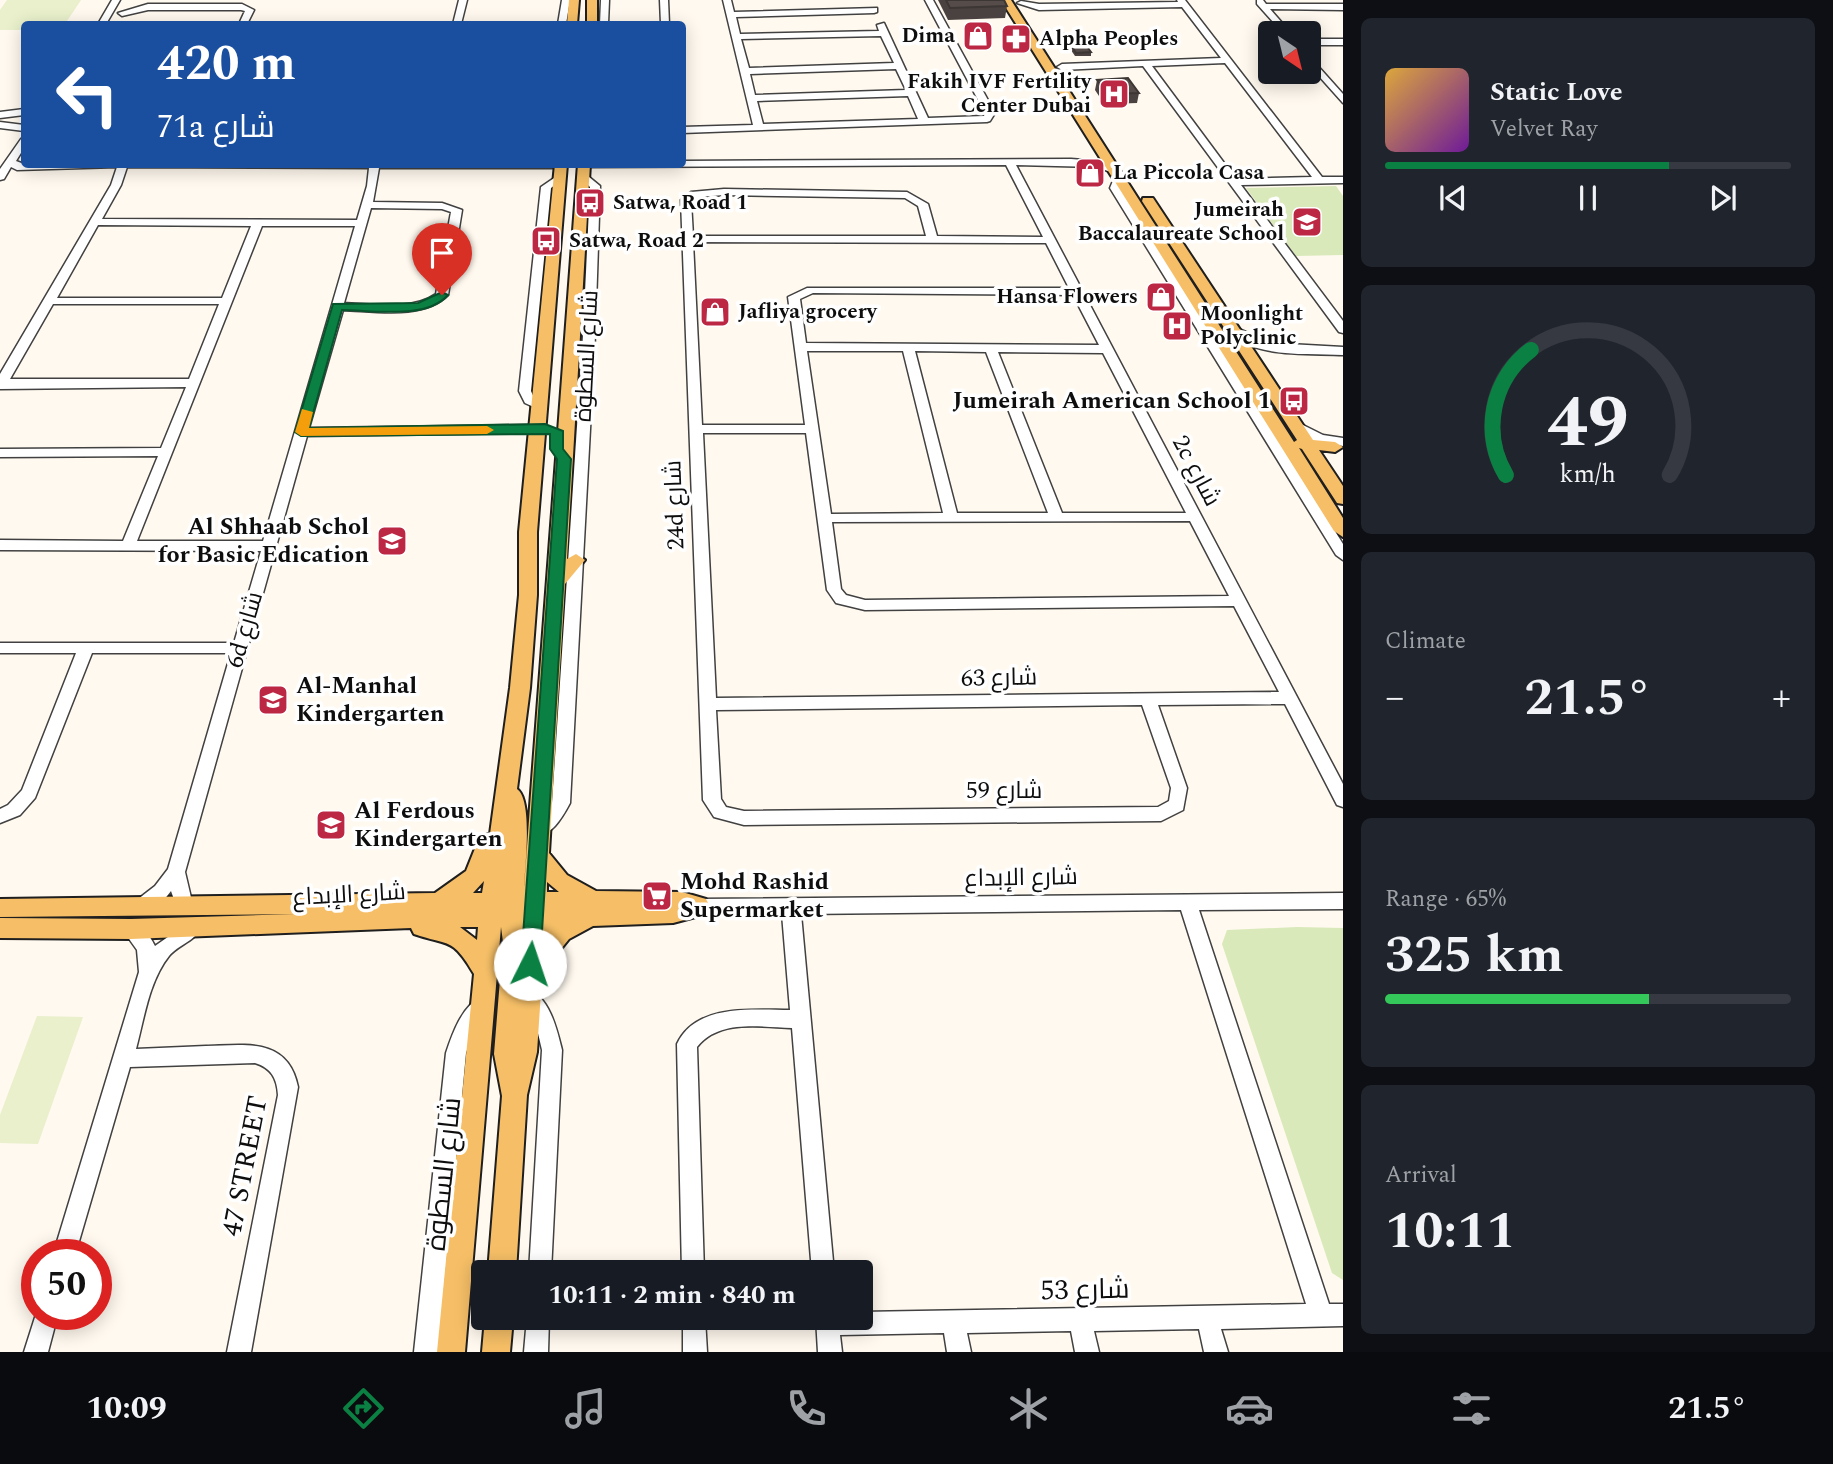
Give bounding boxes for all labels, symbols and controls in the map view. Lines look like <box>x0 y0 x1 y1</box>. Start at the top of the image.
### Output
shop icon: Dima <box>961 19 995 53</box>
place label: Dima <box>901 20 955 52</box>
north arrow <box>1258 21 1321 84</box>
map controls <box>1258 21 1321 84</box>
pharmacy icon: Alpha Peoples <box>999 22 1033 56</box>
place label: Alpha Peoples <box>1039 23 1178 55</box>
text: 420 m <box>157 27 296 102</box>
icon: left <box>42 49 133 140</box>
place label: Fakih IVF Fertility Center Dubai <box>907 66 1092 122</box>
text: Static Love <box>1490 72 1623 112</box>
hospital icon: Fakih IVF Fertility Center Dubai <box>1097 77 1131 111</box>
text: 71a شارع <box>157 103 275 152</box>
text: Velvet Ray <box>1490 112 1597 147</box>
shop icon: La Piccola Casa <box>1073 156 1107 190</box>
place label: La Piccola Casa <box>1113 157 1264 189</box>
icon: previous <box>1434 179 1472 217</box>
icon: pause <box>1569 179 1607 217</box>
icon: next <box>1704 179 1742 217</box>
bus stop icon: Satwa, Road 1 <box>573 186 607 220</box>
place label: Satwa, Road 1 <box>613 187 748 219</box>
place label: Jumeirah Baccalaureate School <box>1078 194 1284 250</box>
school or university icon: Jumeirah Baccalaureate School <box>1290 205 1324 239</box>
pin <box>412 223 472 295</box>
bus stop icon: Satwa, Road 2 <box>529 224 563 258</box>
place label: Satwa, Road 2 <box>569 225 704 257</box>
icon: arrive <box>423 234 461 272</box>
shop icon: Hansa Flowers <box>1144 280 1178 314</box>
place label: Hansa Flowers <box>996 281 1138 313</box>
street label: شارع السطوة <box>566 289 608 423</box>
shop icon: Jafliya grocery <box>698 295 732 329</box>
place label: Jafliya grocery <box>738 296 878 328</box>
place label: Moonlight Polyclinic <box>1200 298 1303 354</box>
hospital icon: Moonlight Polyclinic <box>1160 309 1194 343</box>
text: 49 <box>1547 369 1629 480</box>
place label: Jumeirah American School 1 <box>952 383 1271 419</box>
bus stop icon: Jumeirah American School 1 <box>1277 384 1311 418</box>
street label: 2c شارع <box>1162 429 1230 513</box>
text: km/h <box>1560 456 1616 494</box>
street label: 24d شارع <box>655 459 695 551</box>
place label: Al Shhaab Schol for Basic Edication <box>158 509 369 573</box>
school or university icon: Al Shhaab Schol for Basic Edication <box>375 524 409 558</box>
street label: 6d شارع <box>217 588 273 672</box>
text: Climate <box>1385 624 1466 659</box>
street label: شارع 63 <box>960 659 1038 697</box>
text: 21.5° <box>1524 659 1652 738</box>
place label: Al-Manhal Kindergarten <box>296 668 445 732</box>
text: − <box>1385 669 1404 727</box>
text: + <box>1772 669 1791 727</box>
school or university icon: Al-Manhal Kindergarten <box>256 683 290 717</box>
street label: شارع 59 <box>966 773 1042 809</box>
place label: Al Ferdous Kindergarten <box>354 793 503 857</box>
school or university icon: Al Ferdous Kindergarten <box>314 808 348 842</box>
street label: شارع الإبداع <box>964 859 1078 897</box>
place label: Mohd Rashid Supermarket <box>680 864 829 928</box>
street label: شارع الإبداع <box>291 874 407 916</box>
supermarket icon: Mohd Rashid Supermarket <box>640 879 674 913</box>
text: Range · 65% <box>1385 882 1506 917</box>
text: 325 km <box>1385 916 1564 995</box>
position arrow <box>493 927 567 1001</box>
street label: 47 STREET <box>210 1092 280 1240</box>
street label: شارع السطوة <box>415 1095 473 1253</box>
text: Arrival <box>1385 1158 1457 1193</box>
text: 10:11 <box>1385 1192 1516 1271</box>
speed limit sign: 50 <box>21 1239 112 1330</box>
street label: شارع 53 <box>1040 1268 1130 1312</box>
text: 10:11 · 2 min · 840 m <box>548 1275 796 1315</box>
text: 10:09 <box>86 1384 167 1433</box>
icon: directions <box>339 1384 388 1433</box>
icon: music <box>561 1384 610 1433</box>
icon: phone <box>782 1384 831 1433</box>
icon: climate <box>1004 1384 1053 1433</box>
icon: car <box>1225 1384 1274 1433</box>
icon: filters <box>1447 1384 1496 1433</box>
text: 21.5° <box>1668 1384 1747 1433</box>

